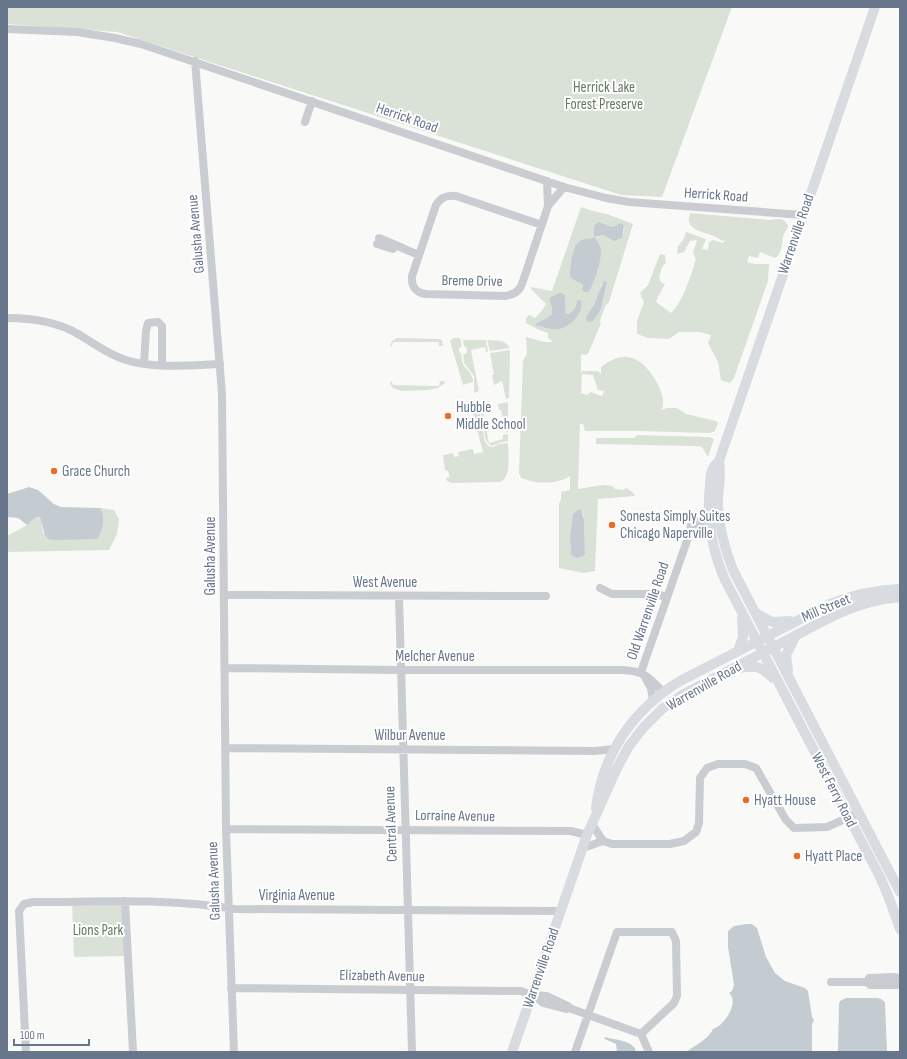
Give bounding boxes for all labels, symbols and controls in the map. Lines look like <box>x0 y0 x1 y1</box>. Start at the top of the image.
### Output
park label: Herrick Lake Forest Preserve <box>565 78 643 114</box>
street label: Herrick Road <box>374 99 440 137</box>
street label: Herrick Road <box>683 183 749 207</box>
street label: Warrenville Road <box>773 191 819 277</box>
street label: Galusha Avenue <box>183 194 209 274</box>
street label: Breme Drive <box>441 271 503 291</box>
place label: Hubble Middle School <box>456 398 526 434</box>
marker: Hubble Middle School <box>443 411 453 421</box>
place label: Grace Church <box>62 462 130 481</box>
marker: Grace Church <box>49 466 59 476</box>
place label: Sonesta Simply Suites Chicago Naperville <box>620 507 731 543</box>
street label: Galusha Avenue <box>201 517 220 595</box>
marker: Sonesta Simply Suites Chicago Naperville <box>607 520 617 530</box>
street label: Old Warrenville Road <box>622 560 674 662</box>
street label: West Avenue <box>353 573 417 592</box>
street label: Mill Street <box>799 589 854 627</box>
street label: Melcher Avenue <box>395 647 475 666</box>
street label: Warrenville Road <box>663 657 745 715</box>
street label: Wilbur Avenue <box>374 726 446 745</box>
street label: West Ferry Road <box>807 749 861 831</box>
street label: Central Avenue <box>380 786 402 862</box>
place label: Hyatt House <box>754 791 816 810</box>
marker: Hyatt House <box>741 795 751 805</box>
street label: Lorraine Avenue <box>415 806 495 826</box>
street label: Galusha Avenue <box>203 841 225 921</box>
place label: Hyatt Place <box>805 847 862 866</box>
marker: Hyatt Place <box>792 851 802 861</box>
street label: Virginia Avenue <box>259 886 335 905</box>
park label: Lions Park <box>73 921 124 940</box>
street label: Warrenville Road <box>518 925 564 1011</box>
street label: Elizabeth Avenue <box>339 966 425 986</box>
scale bar <box>14 1021 89 1047</box>
text: 100 m <box>20 1028 45 1043</box>

